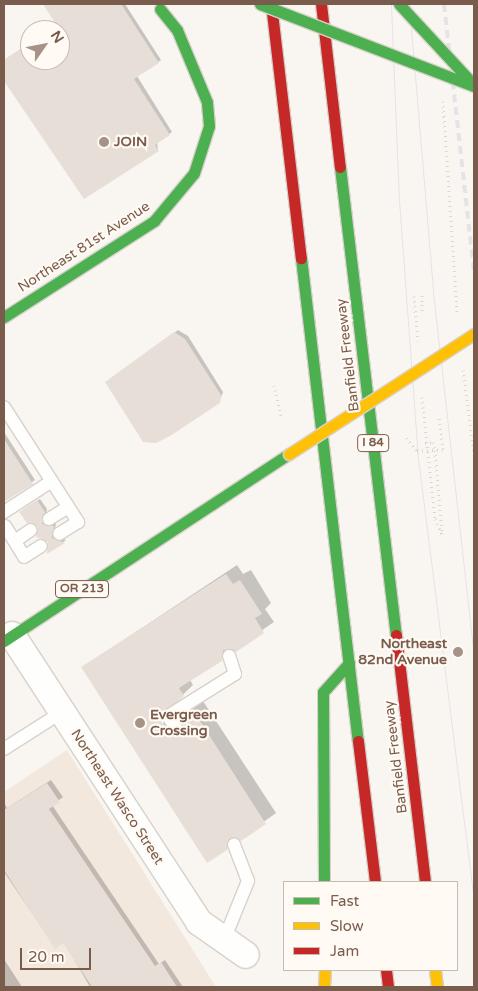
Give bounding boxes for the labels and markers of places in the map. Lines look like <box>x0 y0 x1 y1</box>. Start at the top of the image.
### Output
place label: JOIN <box>114 134 147 150</box>
marker: JOIN <box>98 136 110 148</box>
place label: Northeast 82nd Avenue <box>358 636 447 669</box>
marker: Northeast 82nd Avenue <box>451 645 465 659</box>
place label: Evergreen Crossing <box>150 707 217 740</box>
marker: Evergreen Crossing <box>134 717 146 729</box>

